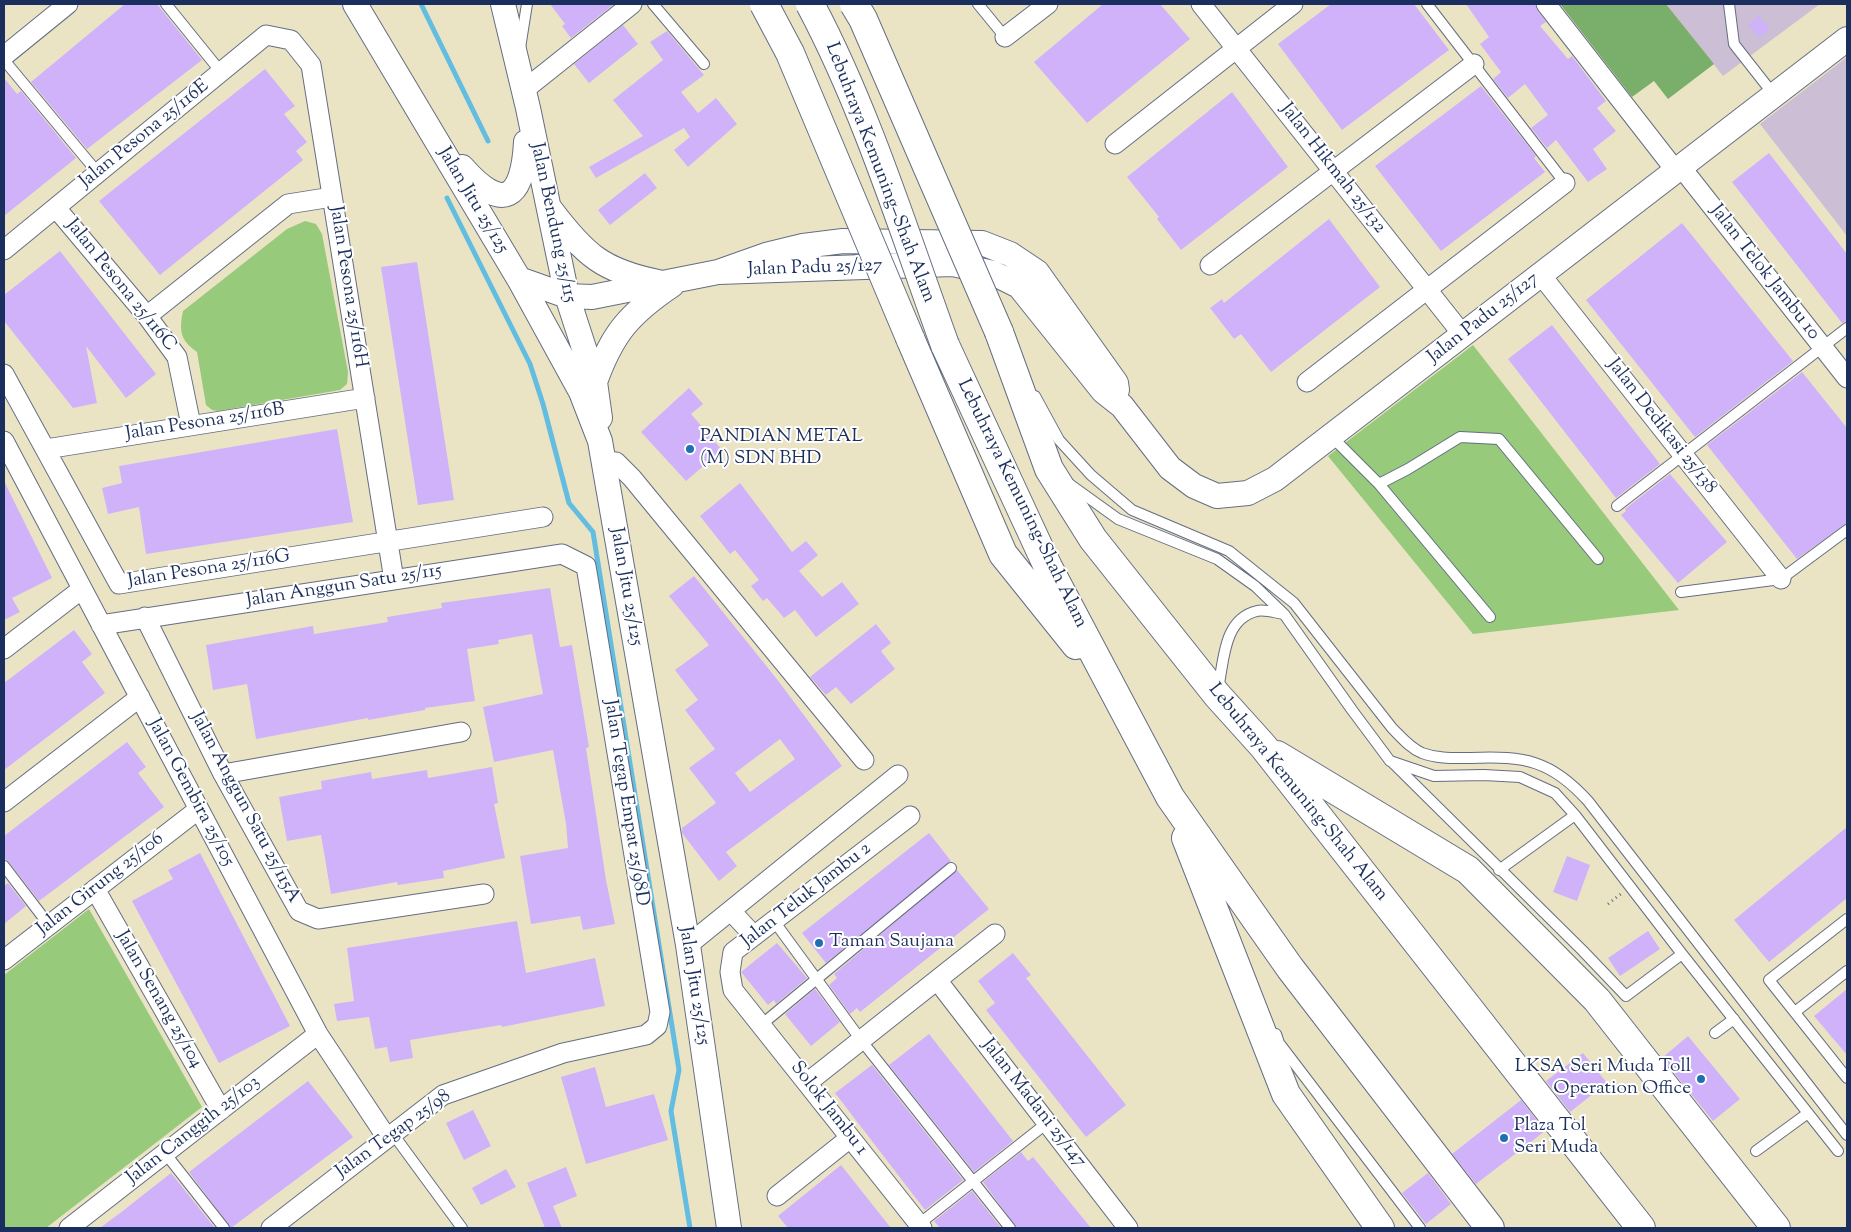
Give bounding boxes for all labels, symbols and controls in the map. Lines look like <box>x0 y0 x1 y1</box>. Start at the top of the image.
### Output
street label: Lebuhraya Kemuning–Shah Alam <box>819 40 939 306</box>
street label: Jalan Pesona 25/116E <box>76 76 214 194</box>
street label: Jalan Hikmah 25/132 <box>1274 99 1390 239</box>
street label: Jalan Bendung 25/115 <box>524 141 580 305</box>
street label: Jalan Jitu 25/125 <box>431 144 513 258</box>
street label: Jalan Telok Jambu 10 <box>1704 201 1824 345</box>
street label: Jalan Pesona 25/116H <box>323 204 371 370</box>
street label: Jalan Pesona 25/116C <box>60 215 180 357</box>
street label: Jalan Padu 25/127 <box>747 255 883 283</box>
street label: Jalan Padu 25/127 <box>1424 268 1544 370</box>
street label: Jalan Dedikasi 25/138 <box>1601 355 1721 499</box>
street label: Lebuhraya Kemuning-Shah Alam <box>951 376 1091 632</box>
street label: Jalan Pesona 25/116B <box>124 399 286 447</box>
place label: PANDIAN METAL (M) SDN BHD <box>700 427 863 471</box>
marker: PANDIAN METAL (M) SDN BHD <box>684 443 696 455</box>
street label: Jalan Jitu 25/125 <box>603 526 647 648</box>
street label: Jalan Pesona 25/116G <box>126 546 292 594</box>
street label: Jalan Anggun Satu 25/115 <box>245 560 443 614</box>
street label: Lebuhraya Kemuning-Shah Alam <box>1202 680 1392 906</box>
street label: Jalan Tegap Empat 25/98D <box>597 698 653 908</box>
street label: Jalan Anggun Satu 25/115A <box>184 709 304 907</box>
street label: Jalan Gembira 25/105 <box>141 715 239 871</box>
street label: Jalan Girung 25/106 <box>33 828 169 942</box>
street label: Jalan Teluk Jambu 2 <box>738 838 876 954</box>
street label: Jalan Jitu 25/125 <box>672 925 714 1047</box>
street label: Jalan Senang 25/104 <box>109 927 207 1073</box>
place label: Taman Saujana <box>829 932 954 954</box>
marker: Taman Saujana <box>813 937 825 949</box>
street label: Jalan Madani 25/147 <box>976 1035 1090 1173</box>
street label: Solok Jambu 1 <box>784 1057 872 1161</box>
place label: LKSA Seri Muda Toll Operation Office <box>1515 1057 1691 1101</box>
street label: Jalan Canggih 25/103 <box>123 1072 265 1190</box>
marker: LKSA Seri Muda Toll Operation Office <box>1695 1073 1707 1085</box>
street label: Jalan Tegap 25/98 <box>332 1086 456 1184</box>
place label: Plaza Tol Seri Muda <box>1514 1116 1598 1160</box>
marker: Plaza Tol Seri Muda <box>1498 1132 1510 1144</box>

